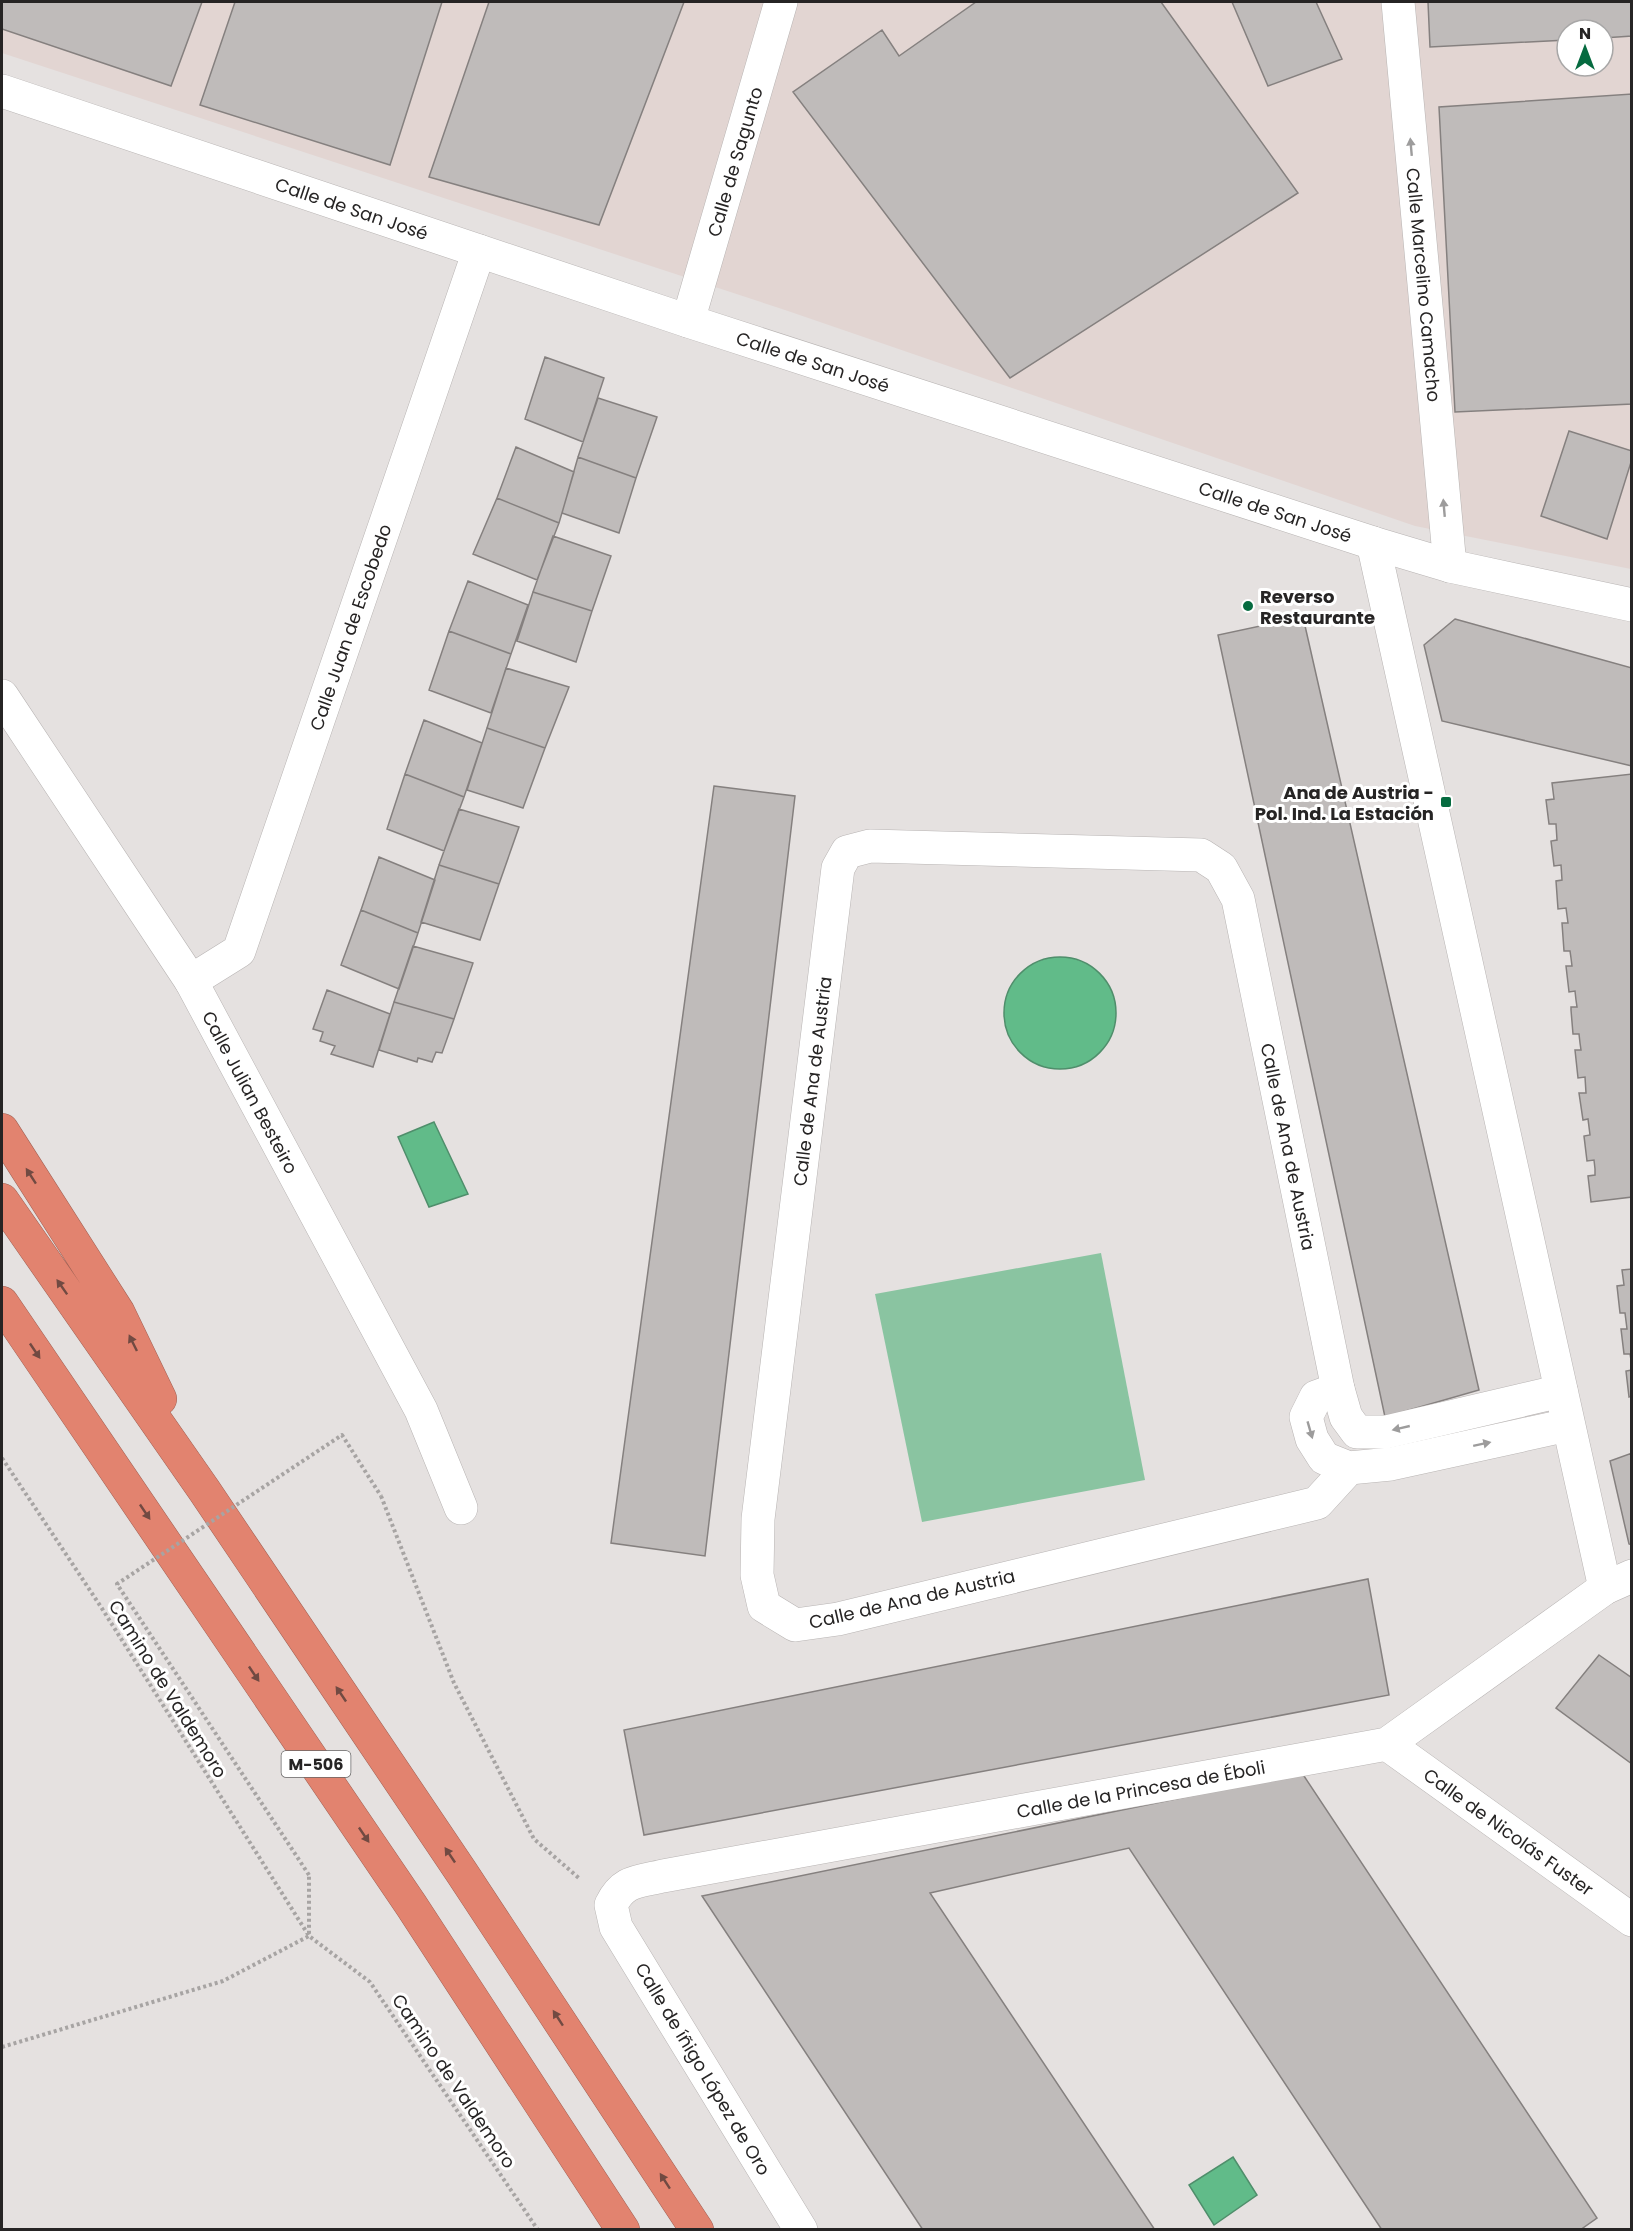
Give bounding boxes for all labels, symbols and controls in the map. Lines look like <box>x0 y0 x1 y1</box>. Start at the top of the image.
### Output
north arrow <box>1555 18 1615 78</box>
text: N <box>1579 22 1591 45</box>
street label: Calle de Sagunto <box>701 84 768 240</box>
one-way arrow <box>1406 137 1416 156</box>
street label: Calle Marcelino Camacho <box>1401 167 1447 403</box>
street label: Calle de San José <box>272 171 432 246</box>
street label: Calle de San José <box>733 325 893 398</box>
street label: Calle de San José <box>1196 475 1355 548</box>
one-way arrow <box>1439 498 1449 517</box>
street label: Calle Juan de Escobedo <box>303 520 397 734</box>
place label: Reverso Restaurante <box>1260 584 1375 630</box>
marker: Reverso Restaurante <box>1241 599 1255 613</box>
place label: Ana de Austria - Pol. Ind. La Estación <box>1255 780 1434 826</box>
marker: Ana de Austria - Pol. Ind. La Estación <box>1439 795 1453 809</box>
street label: Calle de Ana de Austria <box>787 975 837 1187</box>
street label: Calle Julian Besteiro <box>197 1006 304 1178</box>
street label: Calle de Ana de Austria <box>1255 1041 1322 1253</box>
one-way arrow <box>25 1169 37 1185</box>
one-way arrow <box>57 1279 68 1295</box>
one-way arrow <box>128 1334 137 1351</box>
one-way arrow <box>29 1343 40 1359</box>
one-way arrow <box>1306 1421 1315 1439</box>
one-way arrow <box>1392 1424 1411 1434</box>
one-way arrow <box>1473 1439 1492 1448</box>
one-way arrow <box>139 1504 150 1520</box>
street label: Calle de Ana de Austria <box>807 1563 1017 1635</box>
street label: Camino de Valdemoro <box>103 1595 233 1783</box>
one-way arrow <box>248 1665 260 1681</box>
one-way arrow <box>335 1686 347 1702</box>
road number: M-506 <box>282 1751 350 1777</box>
street label: Calle de la Princesa de Éboli <box>1015 1754 1267 1824</box>
street label: Calle de Nicolás Fuster <box>1419 1762 1599 1901</box>
one-way arrow <box>358 1827 369 1843</box>
one-way arrow <box>444 1848 456 1864</box>
street label: Calle de íñigo López de Oro <box>629 1958 777 2180</box>
street label: Camino de Valdemoro <box>386 1989 522 2173</box>
one-way arrow <box>552 2010 563 2026</box>
one-way arrow <box>659 2173 671 2189</box>

